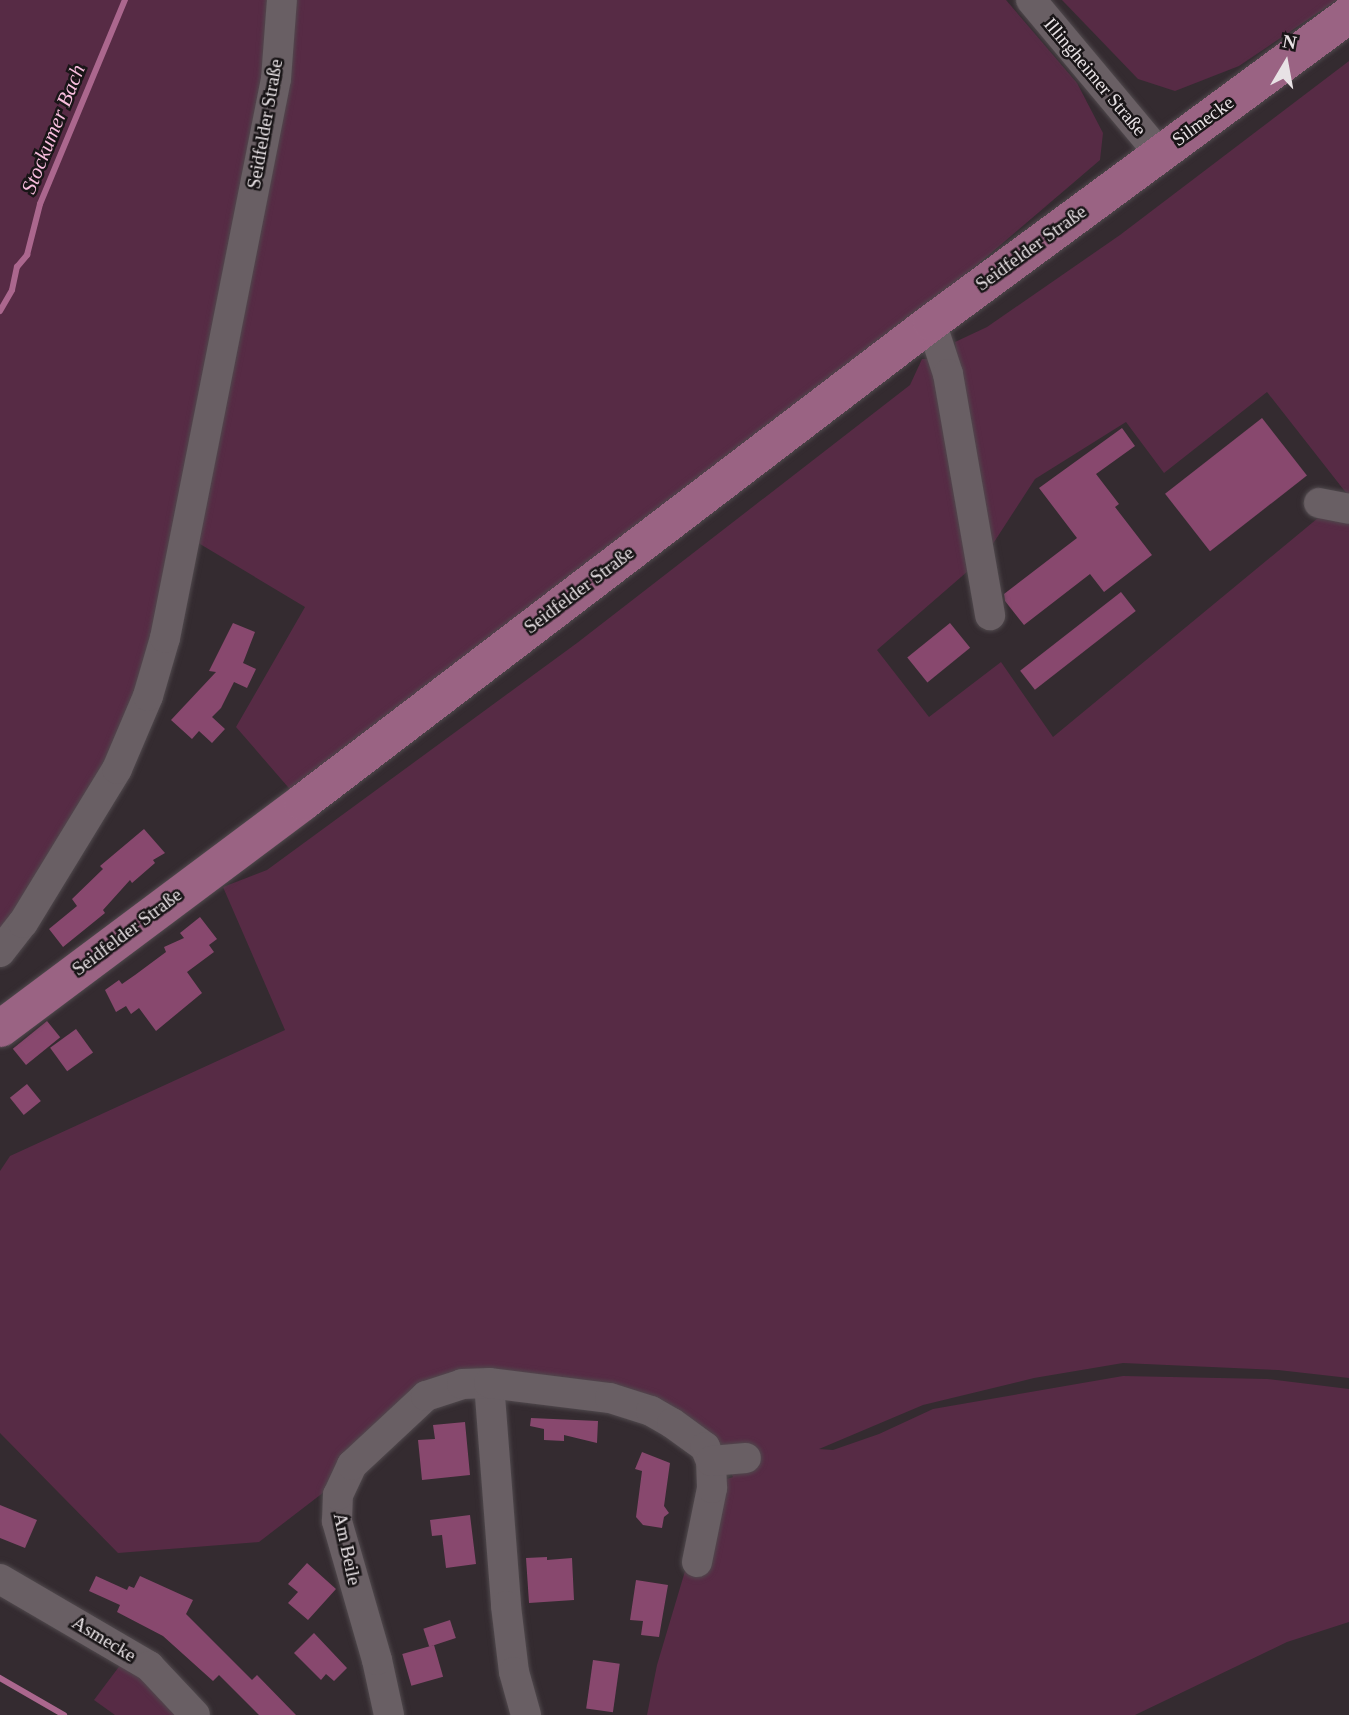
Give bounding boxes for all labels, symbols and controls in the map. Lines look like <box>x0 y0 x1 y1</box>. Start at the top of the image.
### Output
street label: Illingheimer Straße <box>1039 13 1151 141</box>
north arrow <box>1251 28 1321 98</box>
text: N <box>1281 30 1298 53</box>
street label: Seidfelder Straße <box>242 57 288 191</box>
water label: Stockumer Bach <box>16 61 90 197</box>
street label: Silmecke <box>1168 91 1238 151</box>
street label: Seidfelder Straße <box>971 200 1091 296</box>
street label: Seidfelder Straße <box>520 541 638 639</box>
street label: Seidfelder Straße <box>68 883 186 981</box>
street label: Am Beile <box>328 1511 366 1587</box>
street label: Asmecke <box>68 1611 140 1667</box>

